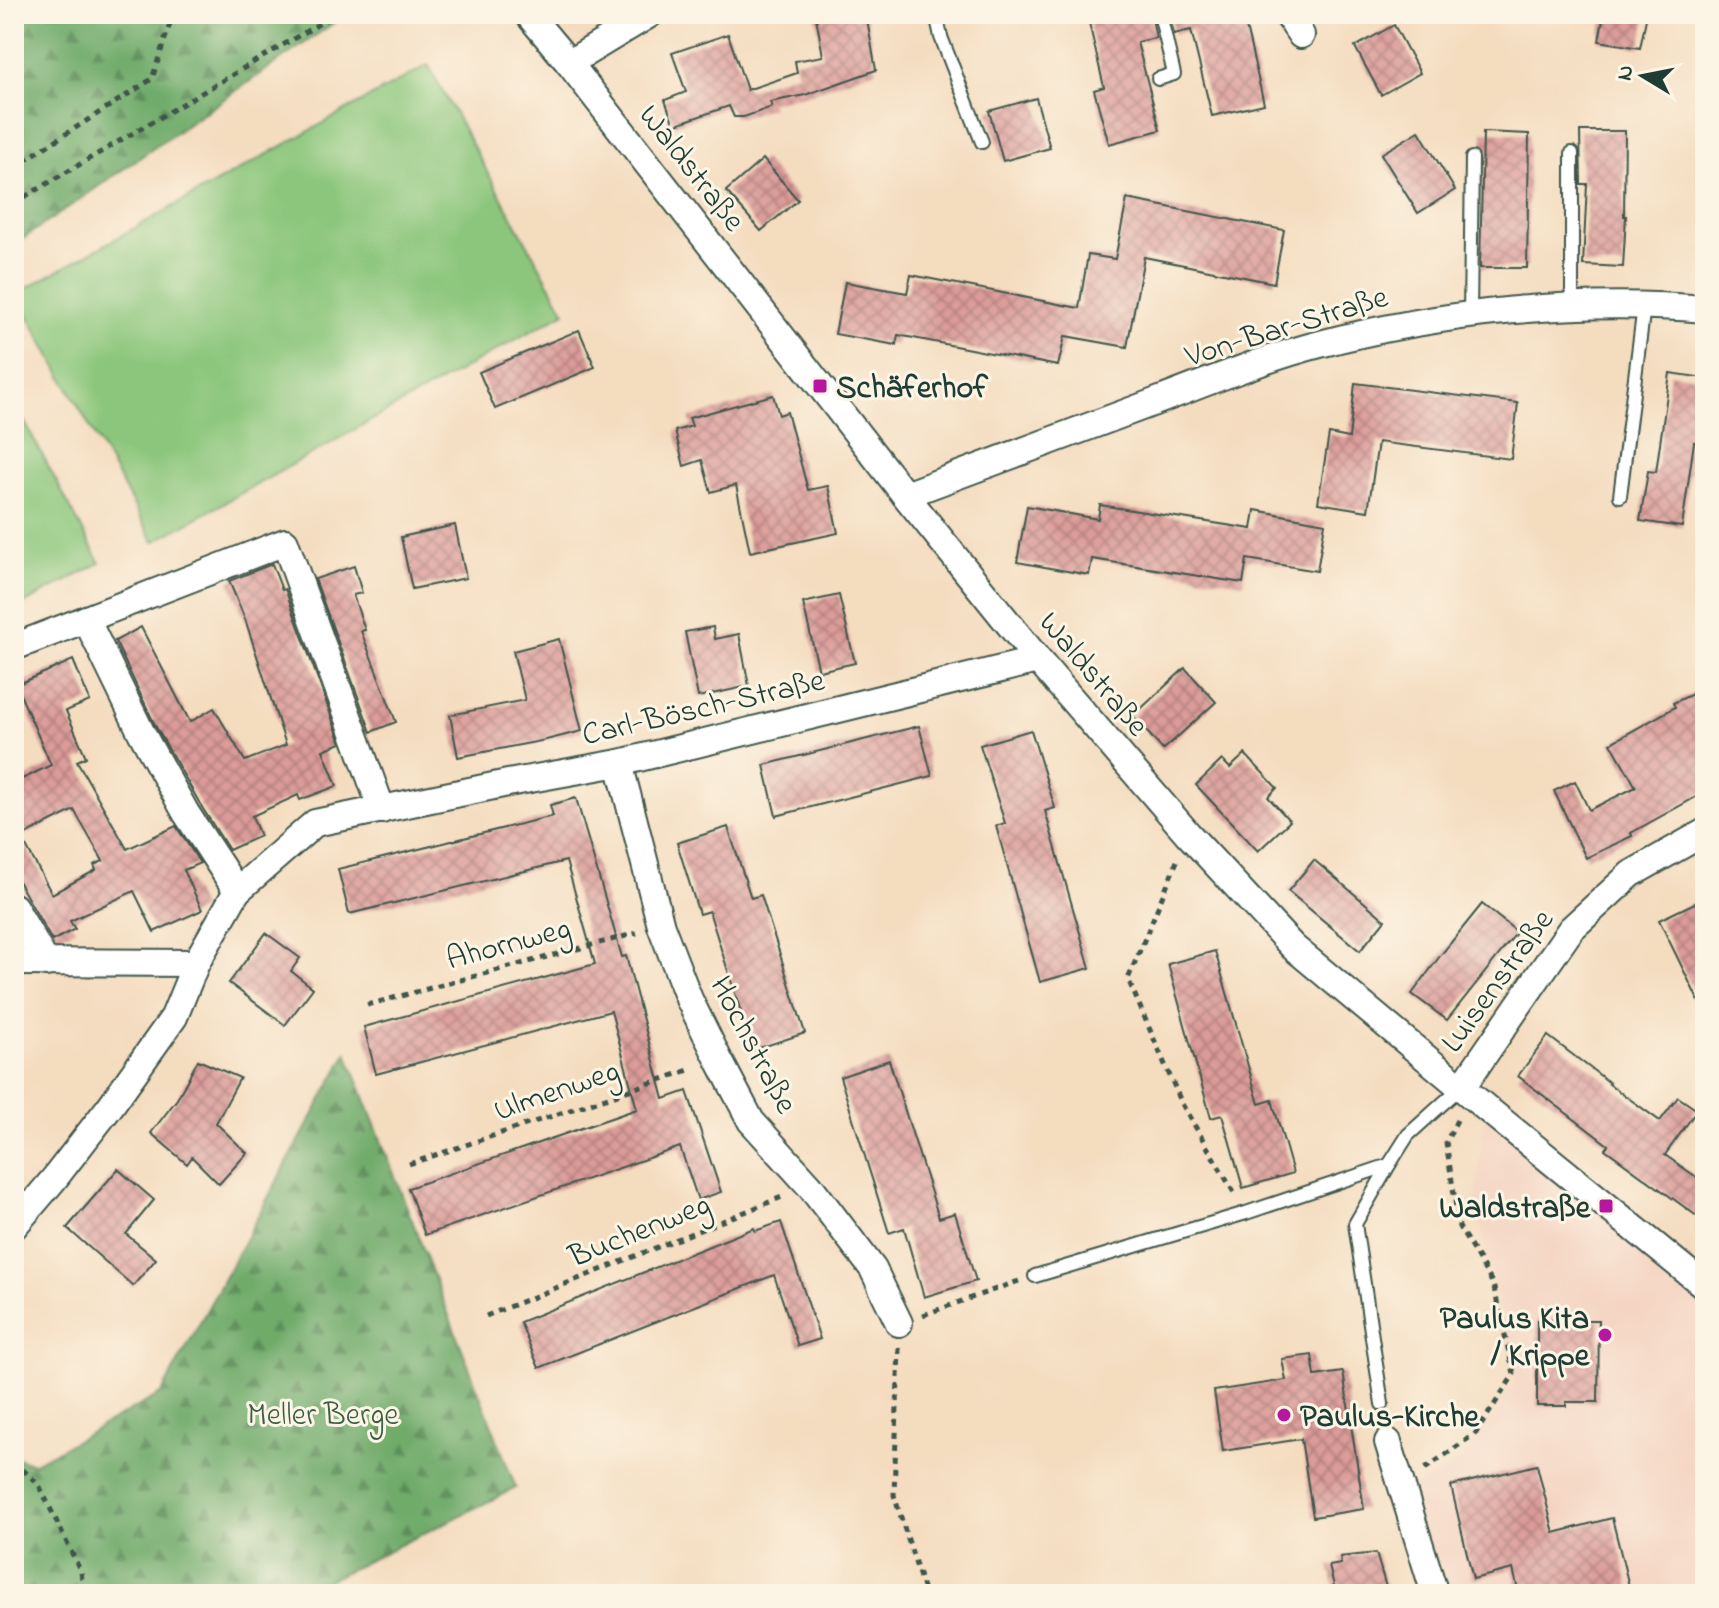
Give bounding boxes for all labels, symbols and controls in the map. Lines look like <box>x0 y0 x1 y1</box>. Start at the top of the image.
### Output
north arrow <box>1603 36 1683 116</box>
text: N <box>1609 63 1643 83</box>
street label: Waldstraße <box>625 95 756 244</box>
street label: Von-Bar-Straße <box>1179 275 1395 382</box>
place label: Schäferhof <box>836 366 989 413</box>
marker: Schäferhof <box>811 377 829 395</box>
street label: Waldstraße <box>1026 602 1159 749</box>
street label: Carl-Bösch-Straße <box>578 659 830 760</box>
street label: Luisenstraße <box>1431 900 1567 1064</box>
street label: Ahornweg <box>441 906 576 985</box>
street label: Hochstraße <box>696 968 808 1123</box>
street label: Ulmenweg <box>488 1049 626 1136</box>
street label: Buchenweg <box>562 1183 718 1282</box>
place label: Waldstraße <box>1439 1186 1592 1233</box>
marker: Waldstraße <box>1597 1197 1615 1215</box>
place label: Paulus Kita / Krippe <box>1440 1297 1591 1381</box>
marker: Paulus Kita / Krippe <box>1596 1326 1614 1344</box>
park label: Meller Berge <box>247 1393 399 1440</box>
place label: Paulus-Kirche <box>1300 1395 1481 1442</box>
marker: Paulus-Kirche <box>1275 1406 1293 1424</box>

